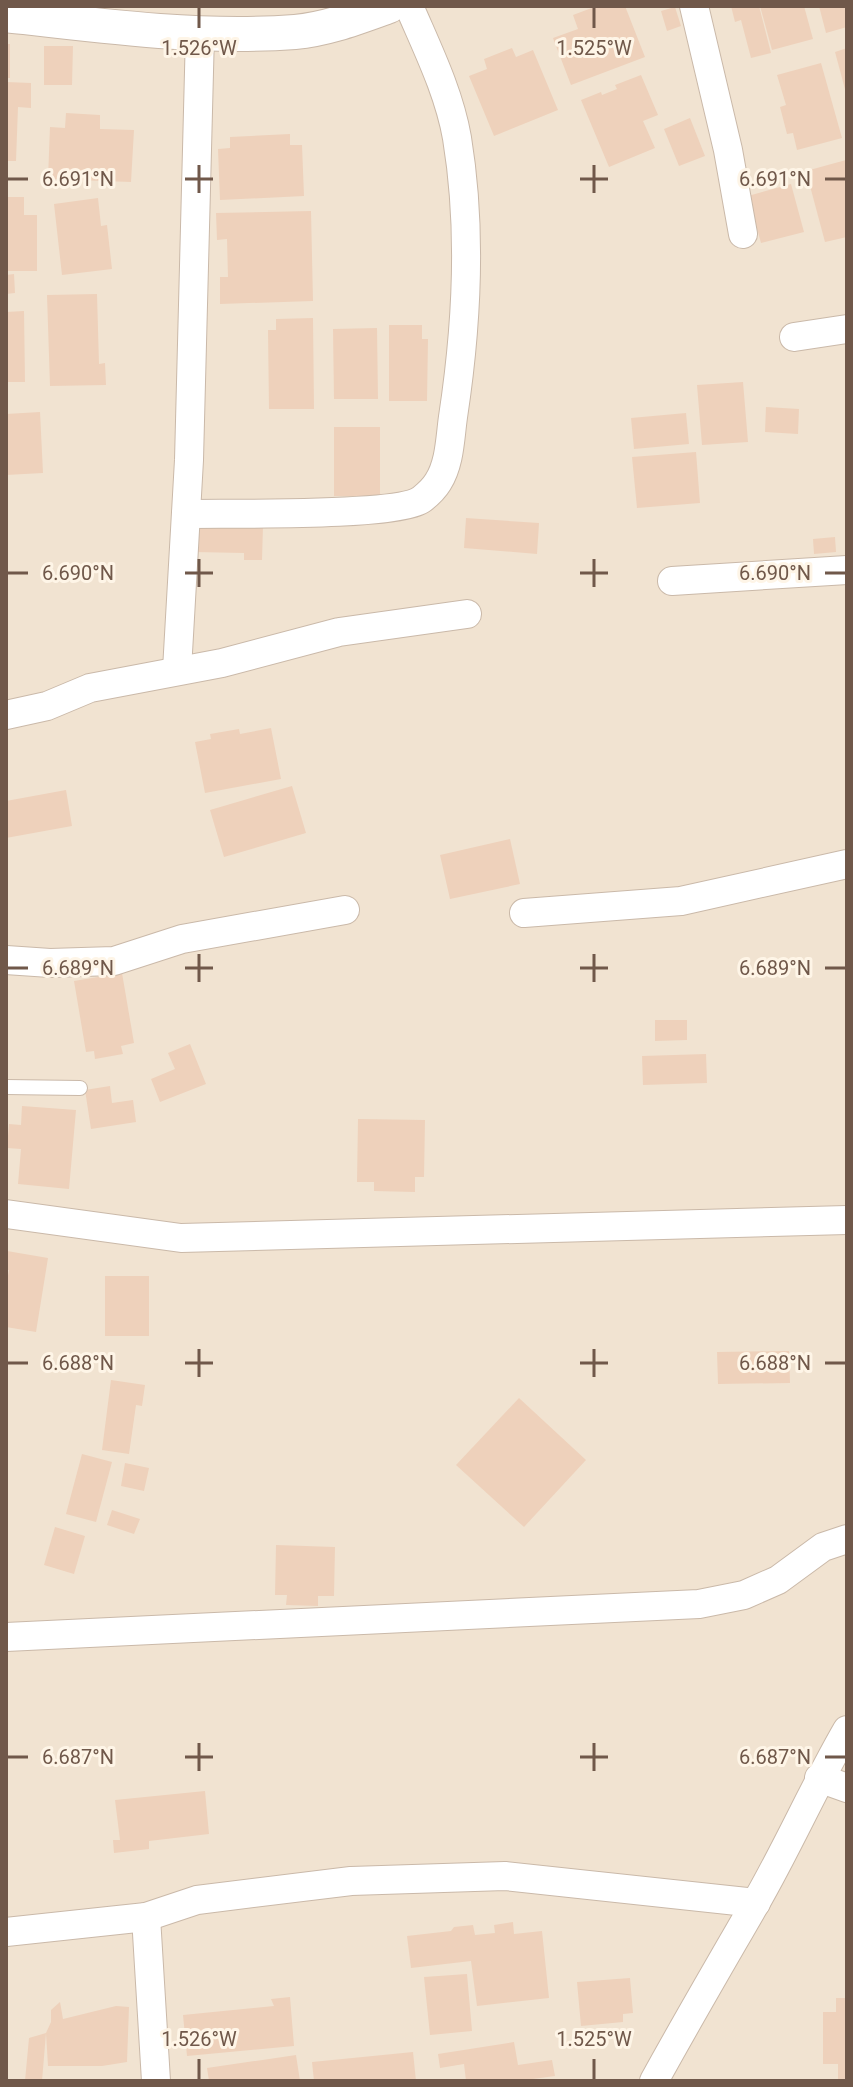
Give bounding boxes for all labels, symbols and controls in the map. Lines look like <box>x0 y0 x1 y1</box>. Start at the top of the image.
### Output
text: 1.526°W <box>161 36 237 60</box>
text: 1.525°W <box>556 36 632 60</box>
text: 6.691°N <box>42 167 114 191</box>
text: 6.691°N <box>739 167 811 191</box>
text: 6.690°N <box>42 561 114 585</box>
text: 6.690°N <box>739 561 811 585</box>
text: 6.689°N <box>42 956 114 980</box>
text: 6.689°N <box>739 956 811 980</box>
text: 6.688°N <box>42 1351 114 1375</box>
text: 6.688°N <box>739 1351 811 1375</box>
text: 6.687°N <box>42 1745 114 1769</box>
text: 6.687°N <box>739 1745 811 1769</box>
text: 1.526°W <box>161 2027 237 2051</box>
text: 1.525°W <box>556 2027 632 2051</box>

